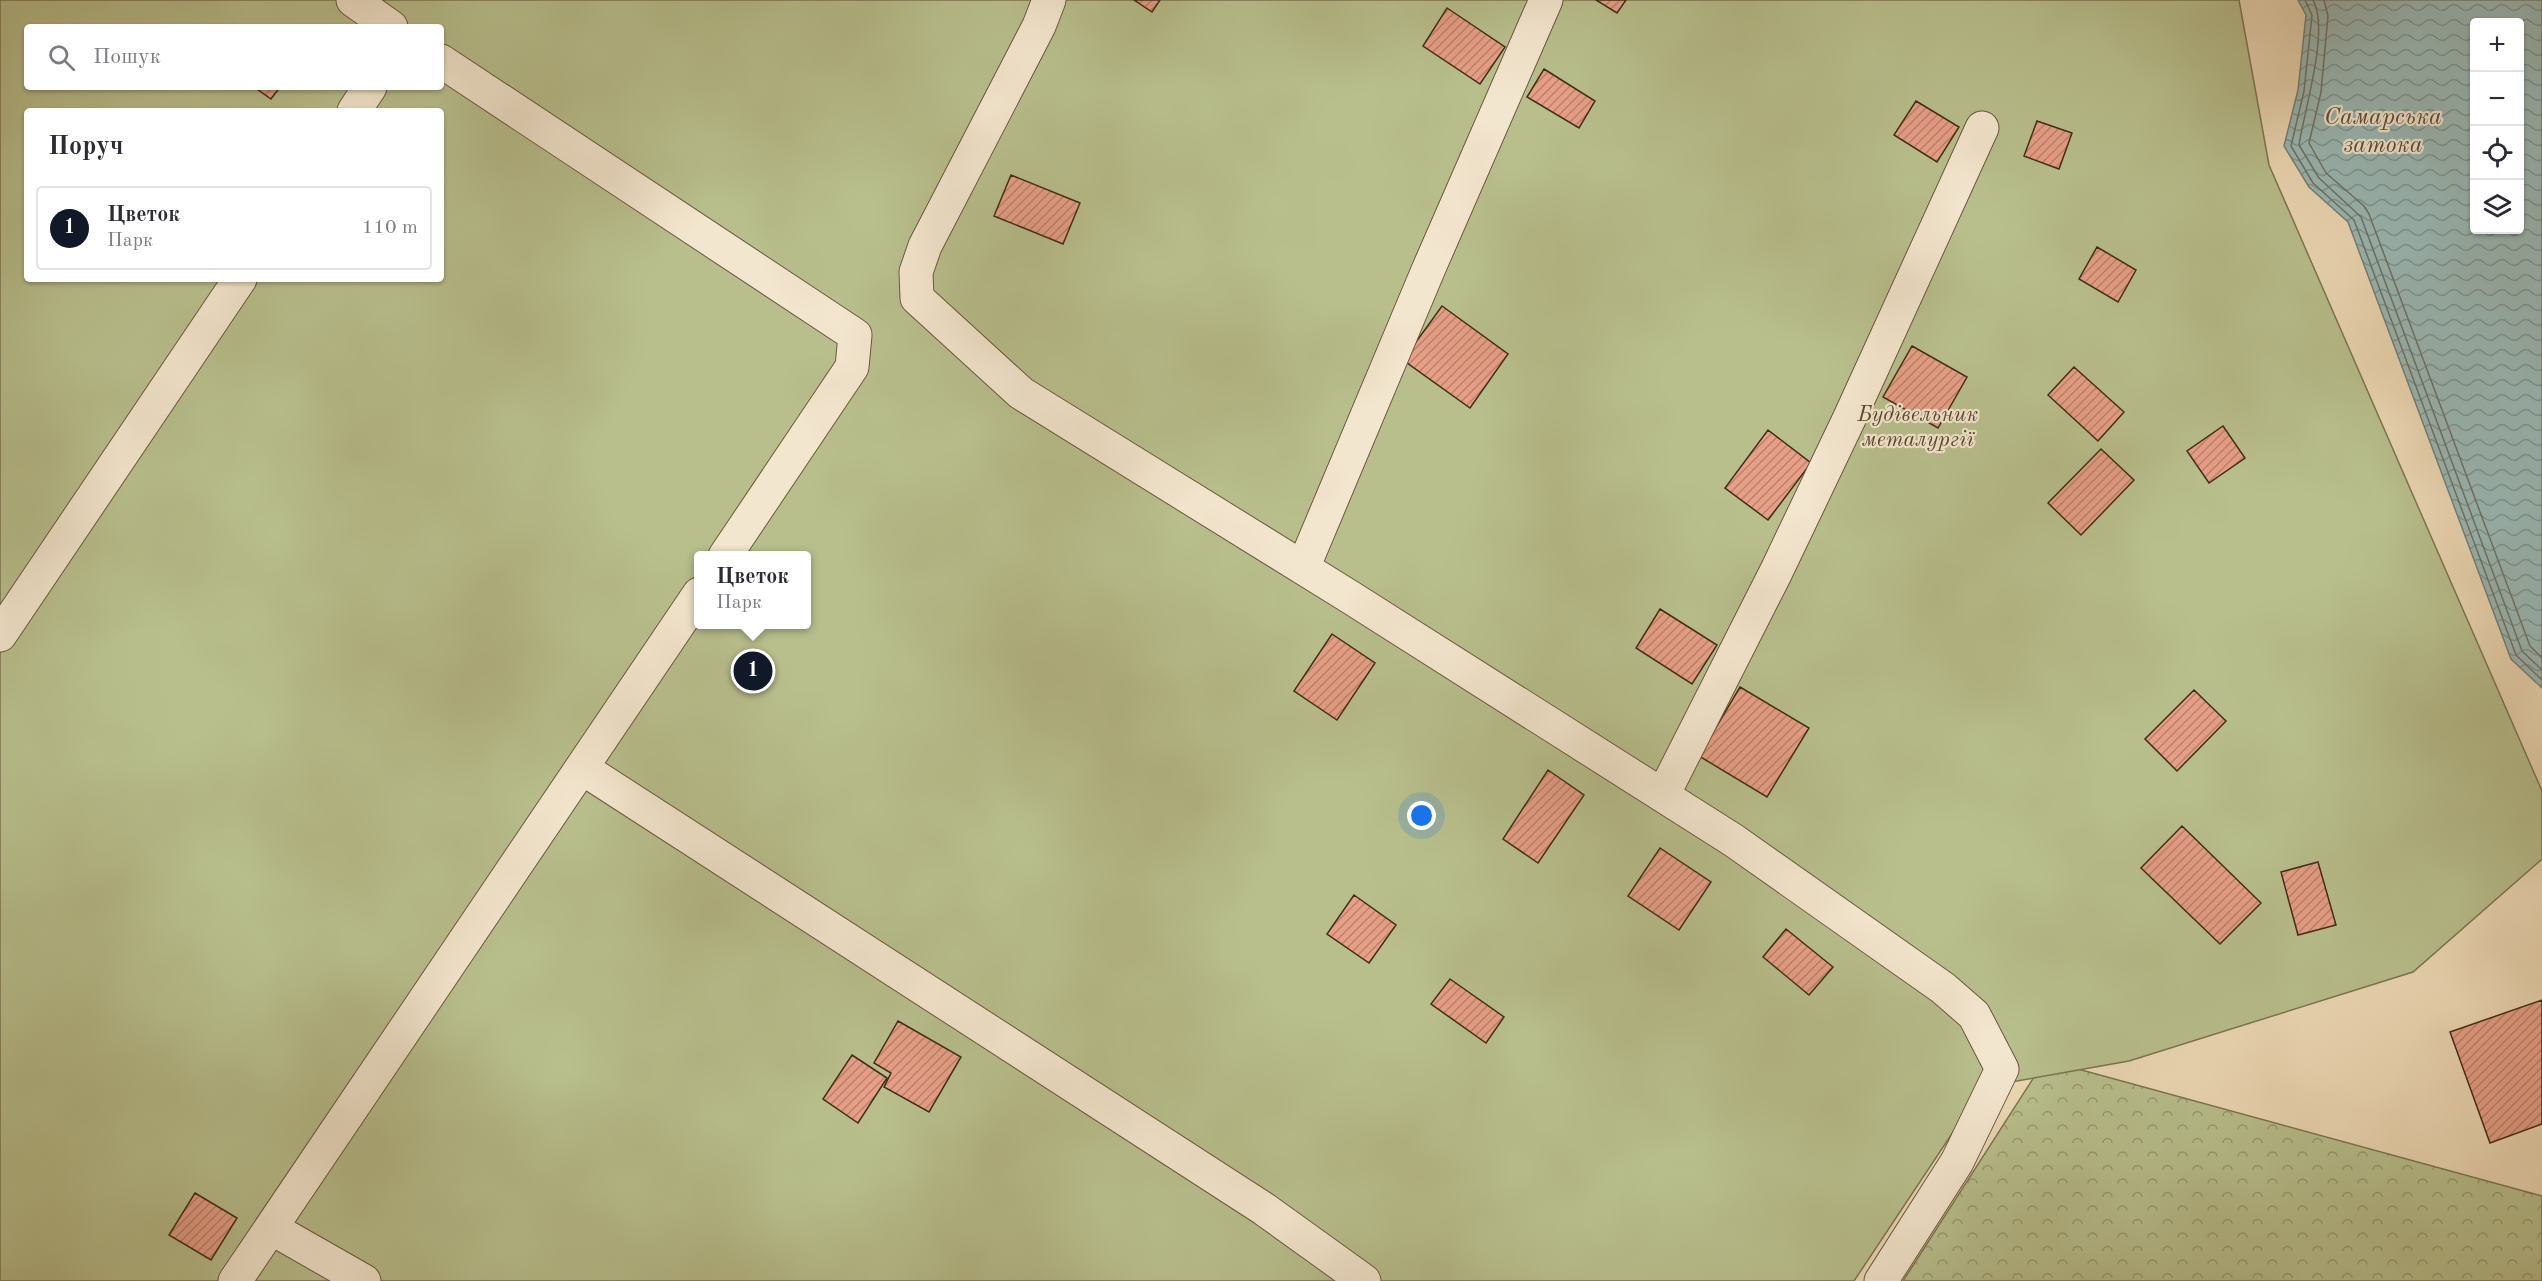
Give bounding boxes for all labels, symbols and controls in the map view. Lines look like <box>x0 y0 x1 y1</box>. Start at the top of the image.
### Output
map controls <box>2470 18 2524 234</box>
button: + <box>2470 18 2524 72</box>
search box <box>24 24 444 90</box>
icon: search <box>45 41 78 74</box>
text: Пошук <box>93 46 161 68</box>
button: − <box>2470 72 2524 126</box>
water label: Самарська затока <box>2324 106 2442 158</box>
button: locate <box>2470 126 2524 180</box>
text: Поруч <box>48 134 124 160</box>
button: layers <box>2470 180 2524 234</box>
text: Цветок <box>107 204 180 226</box>
text: 1 <box>64 218 75 238</box>
text: 110 m <box>362 218 418 238</box>
text: Парк <box>107 231 153 251</box>
park label: Будівельник металургії <box>1857 404 1978 451</box>
popup <box>694 551 811 629</box>
text: Цветок <box>716 566 789 588</box>
text: Парк <box>716 593 762 613</box>
pin: 1 <box>734 648 772 694</box>
your location <box>1407 801 1436 830</box>

